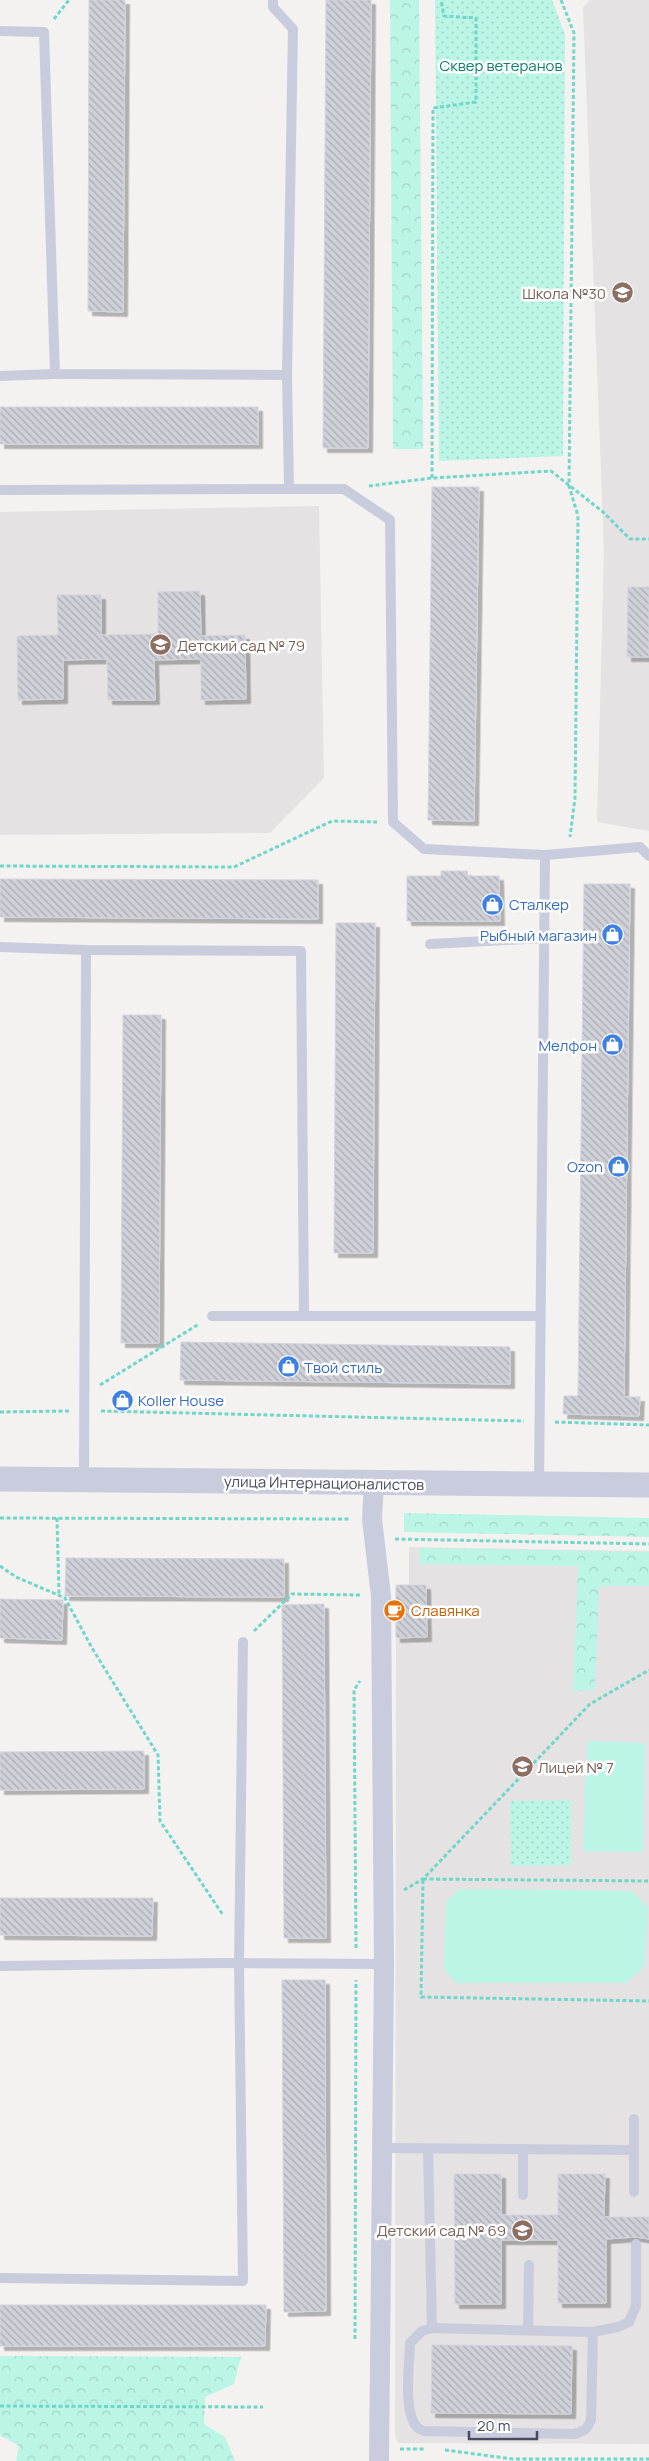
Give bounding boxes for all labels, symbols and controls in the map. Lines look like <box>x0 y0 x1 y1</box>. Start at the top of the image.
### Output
park label: Сквер ветеранов <box>440 55 562 76</box>
school or university icon: Школа №30 <box>610 281 634 305</box>
place label: Школа №30 <box>522 283 606 304</box>
school or university icon: Детский сад № 79 <box>149 633 173 657</box>
place label: Детский сад № 79 <box>177 635 305 656</box>
shop icon: Сталкер <box>481 892 505 916</box>
place label: Сталкер <box>509 894 569 915</box>
shop icon: Рыбный магазин <box>601 923 625 947</box>
place label: Рыбный магазин <box>480 925 597 946</box>
shop icon: Мелфон <box>601 1033 625 1057</box>
place label: Мелфон <box>538 1035 597 1056</box>
shop icon: Ozon <box>607 1154 631 1178</box>
place label: Ozon <box>567 1156 603 1177</box>
shop icon: Твой стиль <box>276 1355 300 1379</box>
place label: Твой стиль <box>304 1357 382 1378</box>
shop icon: Koller House <box>110 1388 134 1412</box>
place label: Koller House <box>138 1390 224 1411</box>
street label: улица Интернационалистов <box>224 1471 424 1495</box>
cafe icon: Славянка <box>383 1598 407 1622</box>
place label: Славянка <box>411 1600 480 1621</box>
school or university icon: Лицей № 7 <box>510 1755 534 1779</box>
place label: Лицей № 7 <box>538 1757 614 1778</box>
school or university icon: Детский сад № 69 <box>510 2218 534 2242</box>
place label: Детский сад № 69 <box>376 2220 506 2241</box>
scale bar <box>469 2408 536 2440</box>
text: 20 m <box>477 2415 510 2436</box>

